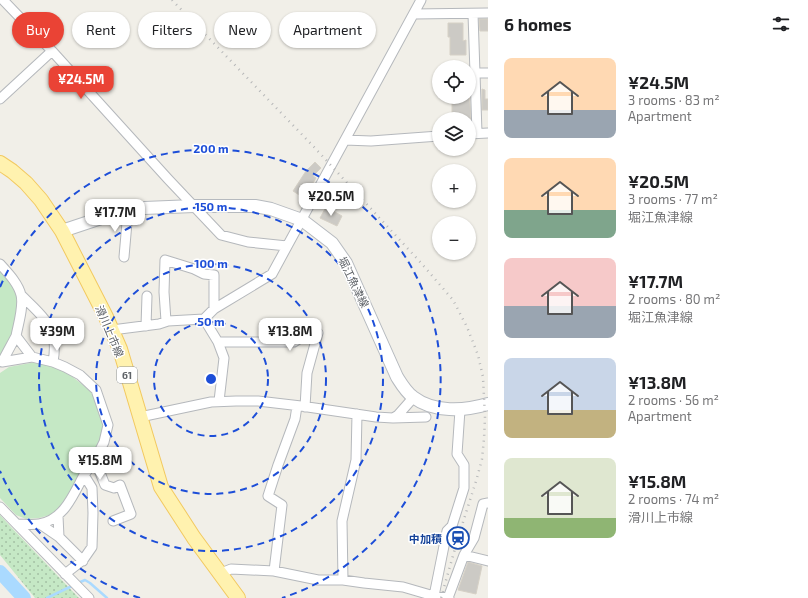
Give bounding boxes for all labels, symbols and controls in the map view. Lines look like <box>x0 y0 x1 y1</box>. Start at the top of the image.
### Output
chip: Buy <box>12 12 64 48</box>
chip: Rent <box>72 12 130 48</box>
chip: Filters <box>138 12 206 48</box>
chip: New <box>214 12 271 48</box>
chip: Apartment <box>279 12 376 48</box>
icon: filters <box>770 13 792 35</box>
text: 6 homes <box>504 14 572 34</box>
map controls <box>432 60 476 260</box>
button: locate <box>432 60 476 104</box>
pin: ¥24.5M <box>48 66 114 100</box>
text: ¥24.5M <box>58 71 104 87</box>
text: ¥24.5M <box>628 72 689 92</box>
icon: home <box>536 74 584 122</box>
text: 3 rooms · 83 m² <box>628 92 720 108</box>
text: Apartment <box>628 108 692 124</box>
button: layers <box>432 112 476 156</box>
text: 200 m <box>193 141 229 155</box>
button: + <box>432 164 476 208</box>
text: ¥20.5M <box>628 171 689 191</box>
icon: home <box>536 174 584 222</box>
pin: ¥20.5M <box>298 183 364 217</box>
text: ¥20.5M <box>308 188 354 204</box>
text: 3 rooms · 77 m² <box>628 191 718 207</box>
pin: ¥17.7M <box>82 199 148 233</box>
text: 150 m <box>195 199 227 213</box>
text: ¥17.7M <box>94 204 136 220</box>
text: 堀江魚津線 <box>628 209 693 225</box>
button: − <box>432 216 476 260</box>
street label: 堀江魚津線 <box>336 254 372 310</box>
text: 100 m <box>194 256 228 270</box>
text: ¥17.7M <box>628 271 683 291</box>
icon: home <box>536 274 584 322</box>
text: 2 rooms · 80 m² <box>628 291 720 307</box>
street label: 滑川上市線 <box>93 303 127 359</box>
text: 堀江魚津線 <box>628 309 693 325</box>
text: 50 m <box>197 314 225 328</box>
pin: ¥39M <box>33 318 81 352</box>
pin: ¥13.8M <box>257 318 323 352</box>
text: ¥39M <box>39 323 75 339</box>
text: ¥13.8M <box>268 323 312 339</box>
road number: 61 <box>117 367 137 383</box>
centre of rings <box>204 372 218 386</box>
text: ¥13.8M <box>628 372 687 392</box>
icon: home <box>536 374 584 422</box>
text: 2 rooms · 56 m² <box>628 392 719 408</box>
text: Apartment <box>628 408 692 424</box>
pin: ¥15.8M <box>67 447 133 481</box>
text: ¥15.8M <box>78 452 122 468</box>
text: ¥15.8M <box>628 471 686 491</box>
icon: home <box>536 474 584 522</box>
text: 2 rooms · 74 m² <box>628 491 719 507</box>
text: 滑川上市線 <box>628 509 693 525</box>
station icon: 中加積 <box>445 525 471 551</box>
place label: 中加積 <box>409 532 442 545</box>

